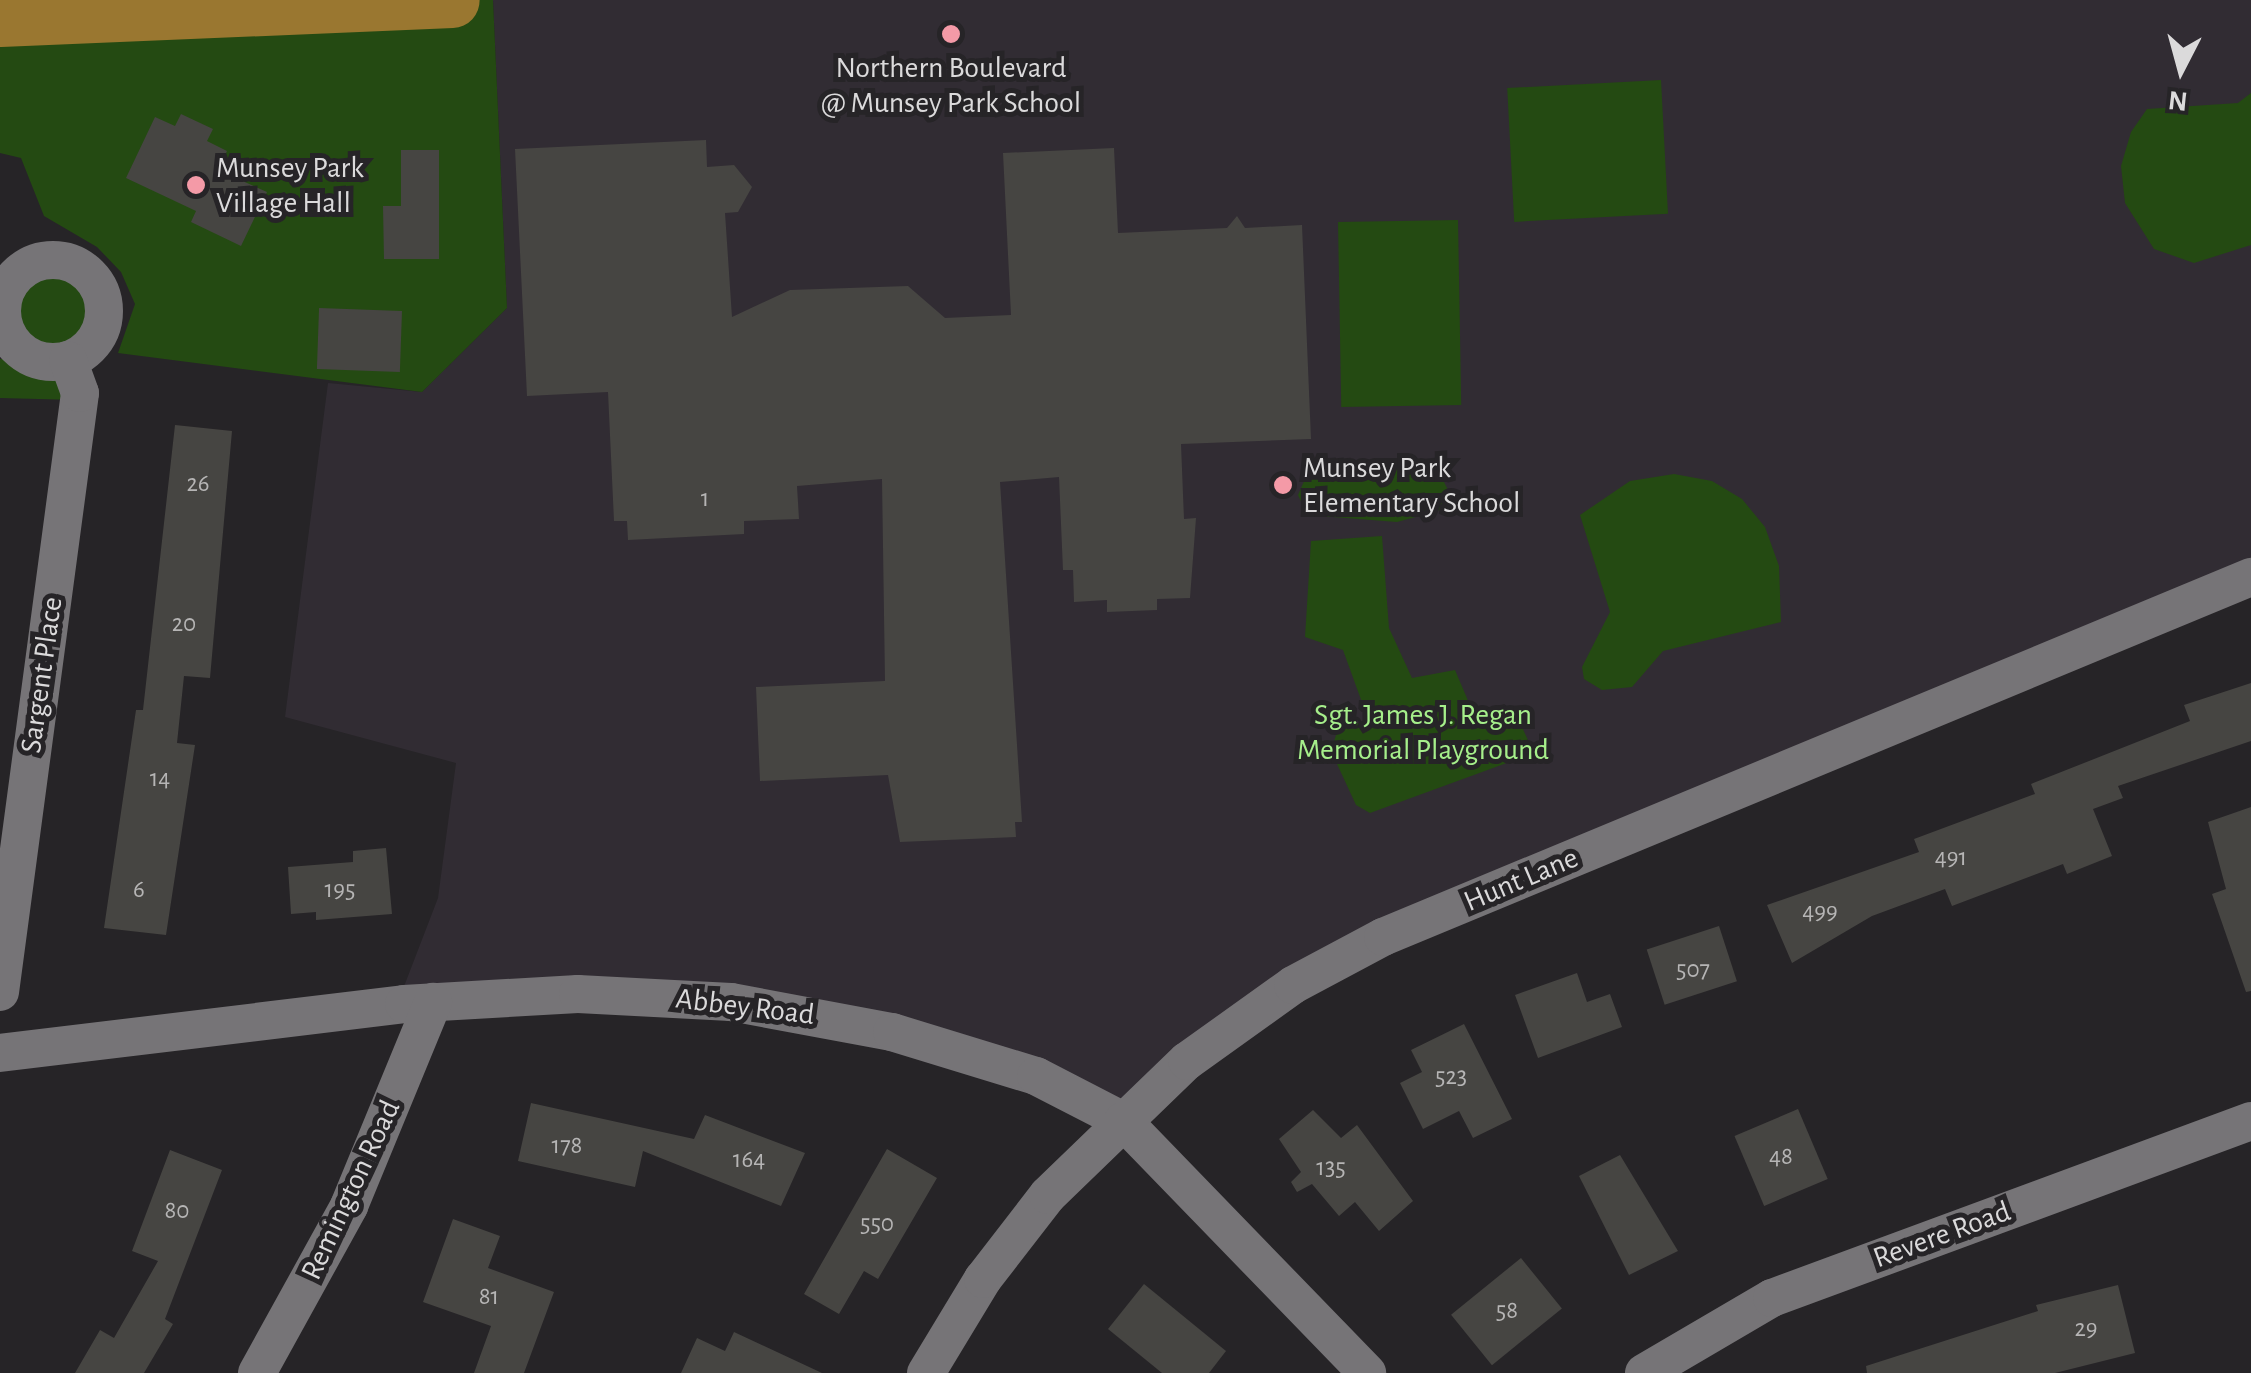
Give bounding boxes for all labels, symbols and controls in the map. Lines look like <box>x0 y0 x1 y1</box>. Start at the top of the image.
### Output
north arrow <box>2131 20 2231 120</box>
marker: Northern Boulevard @ Munsey Park School <box>940 23 962 45</box>
place label: Northern Boulevard @ Munsey Park School <box>821 50 1081 120</box>
text: N <box>2167 85 2189 115</box>
place label: Munsey Park Village Hall <box>216 150 364 220</box>
marker: Munsey Park Village Hall <box>185 174 207 196</box>
place label: Munsey Park Elementary School <box>1303 450 1520 520</box>
house number: 26 <box>186 469 210 499</box>
marker: Munsey Park Elementary School <box>1272 474 1294 496</box>
house number: 1 <box>701 484 709 514</box>
street label: Sargent Place <box>13 595 71 755</box>
house number: 20 <box>172 609 196 639</box>
park label: Sgt. James J. Regan Memorial Playground <box>1297 697 1549 768</box>
house number: 14 <box>150 764 170 794</box>
street label: Hunt Lane <box>1458 840 1584 920</box>
house number: 491 <box>1935 843 1967 873</box>
house number: 6 <box>133 875 145 905</box>
house number: 195 <box>325 875 355 905</box>
house number: 499 <box>1802 897 1838 927</box>
house number: 507 <box>1676 955 1710 985</box>
street label: Abbey Road <box>674 981 816 1033</box>
house number: 523 <box>1435 1062 1467 1092</box>
street label: Remington Road <box>294 1094 408 1286</box>
house number: 178 <box>552 1131 582 1161</box>
house number: 48 <box>1769 1142 1793 1172</box>
house number: 164 <box>733 1145 765 1175</box>
house number: 135 <box>1316 1153 1346 1183</box>
street label: Revere Road <box>1868 1194 2016 1276</box>
house number: 80 <box>164 1196 190 1226</box>
house number: 550 <box>860 1209 894 1239</box>
house number: 81 <box>479 1282 499 1312</box>
house number: 58 <box>1496 1296 1518 1326</box>
house number: 29 <box>2074 1314 2098 1344</box>

